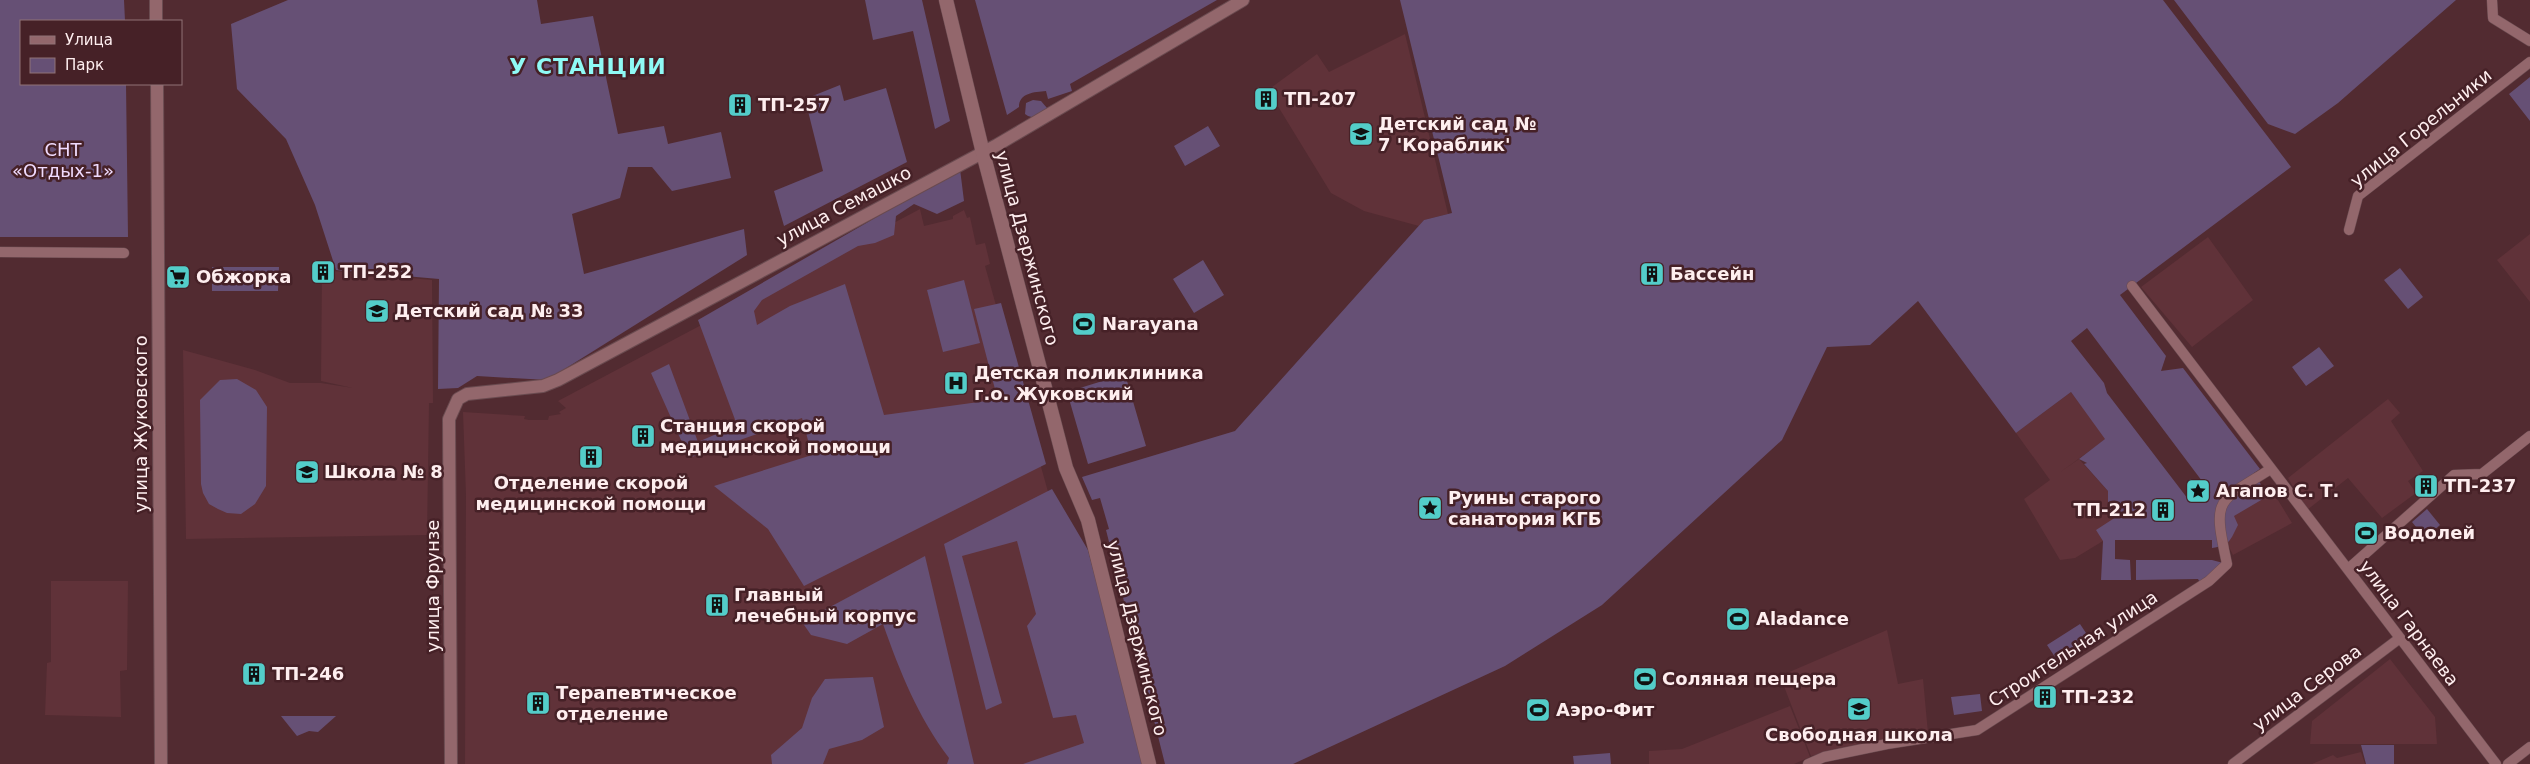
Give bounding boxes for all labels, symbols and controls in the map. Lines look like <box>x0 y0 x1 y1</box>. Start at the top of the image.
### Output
legend <box>20 20 182 85</box>
text: Улица <box>65 31 113 49</box>
district label: У СТАНЦИИ <box>509 54 667 79</box>
text: Парк <box>65 56 104 74</box>
street label: улица Горельники <box>2346 64 2495 191</box>
building icon: ТП-207 <box>1253 86 1279 112</box>
place label: ТП-207 <box>1284 88 1356 109</box>
building icon: ТП-257 <box>727 92 753 118</box>
place label: ТП-257 <box>758 94 830 115</box>
place label: Детский сад № 7 'Кораблик' <box>1378 113 1536 155</box>
school or university icon: Детский сад № 7 'Кораблик' <box>1348 121 1374 147</box>
park label: СНТ «Отдых-1» <box>12 139 114 181</box>
street label: улица Дзержинского <box>991 148 1064 348</box>
street label: улица Семашко <box>773 161 915 250</box>
building icon: ТП-252 <box>310 259 336 285</box>
place label: ТП-252 <box>340 261 412 282</box>
building icon: Бассейн <box>1639 261 1665 287</box>
place label: Бассейн <box>1670 263 1754 284</box>
supermarket icon: Обжорка <box>165 264 191 290</box>
place label: Обжорка <box>196 266 291 287</box>
school or university icon: Детский сад № 33 <box>364 298 390 324</box>
place label: Детский сад № 33 <box>394 300 584 321</box>
sports icon: Narayana <box>1071 311 1097 337</box>
place label: Narayana <box>1102 313 1199 334</box>
street label: улица Жуковского <box>130 335 151 513</box>
place label: Детская поликлиника г.о. Жуковский <box>974 362 1204 404</box>
hospital icon: Детская поликлиника г.о. Жуковский <box>943 370 969 396</box>
place label: Станция скорой медицинской помощи <box>660 415 891 457</box>
building icon: Станция скорой медицинской помощи <box>630 423 656 449</box>
building icon: Отделение скорой медицинской помощи <box>578 444 604 470</box>
school or university icon: Школа № 8 <box>294 459 320 485</box>
place label: Школа № 8 <box>324 461 443 482</box>
place label: Отделение скорой медицинской помощи <box>476 472 707 514</box>
building icon: ТП-237 <box>2413 473 2439 499</box>
place label: ТП-237 <box>2444 475 2516 496</box>
place icon: Агапов С. Т. <box>2185 478 2211 504</box>
place label: Агапов С. Т. <box>2216 480 2339 501</box>
place label: Руины старого санатория КГБ <box>1448 487 1601 529</box>
place icon: Руины старого санатория КГБ <box>1417 495 1443 521</box>
building icon: ТП-212 <box>2150 497 2176 523</box>
place label: ТП-212 <box>2074 499 2146 520</box>
street label: улица Фрунзе <box>422 520 443 652</box>
sports icon: Водолей <box>2353 520 2379 546</box>
place label: Водолей <box>2384 522 2475 543</box>
street label: улица Дзержинского <box>1103 538 1172 738</box>
street label: улица Гарнаева <box>2355 556 2463 690</box>
place label: Главный лечебный корпус <box>734 584 916 626</box>
street label: Строительная улица <box>1984 586 2161 711</box>
building icon: Главный лечебный корпус <box>704 592 730 618</box>
sports icon: Aladance <box>1725 606 1751 632</box>
place label: Aladance <box>1756 608 1849 629</box>
street label: улица Серова <box>2248 640 2365 735</box>
building icon: ТП-246 <box>241 661 267 687</box>
place label: ТП-246 <box>272 663 344 684</box>
sports icon: Соляная пещера <box>1632 666 1658 692</box>
place label: Соляная пещера <box>1662 668 1837 689</box>
place label: Терапевтическое отделение <box>556 682 737 724</box>
building icon: ТП-232 <box>2032 684 2058 710</box>
place label: ТП-232 <box>2062 686 2134 707</box>
building icon: Терапевтическое отделение <box>525 690 551 716</box>
school or university icon: Свободная школа <box>1846 696 1872 722</box>
sports icon: Аэро-Фит <box>1525 697 1551 723</box>
place label: Аэро-Фит <box>1556 699 1655 720</box>
place label: Свободная школа <box>1765 724 1953 745</box>

